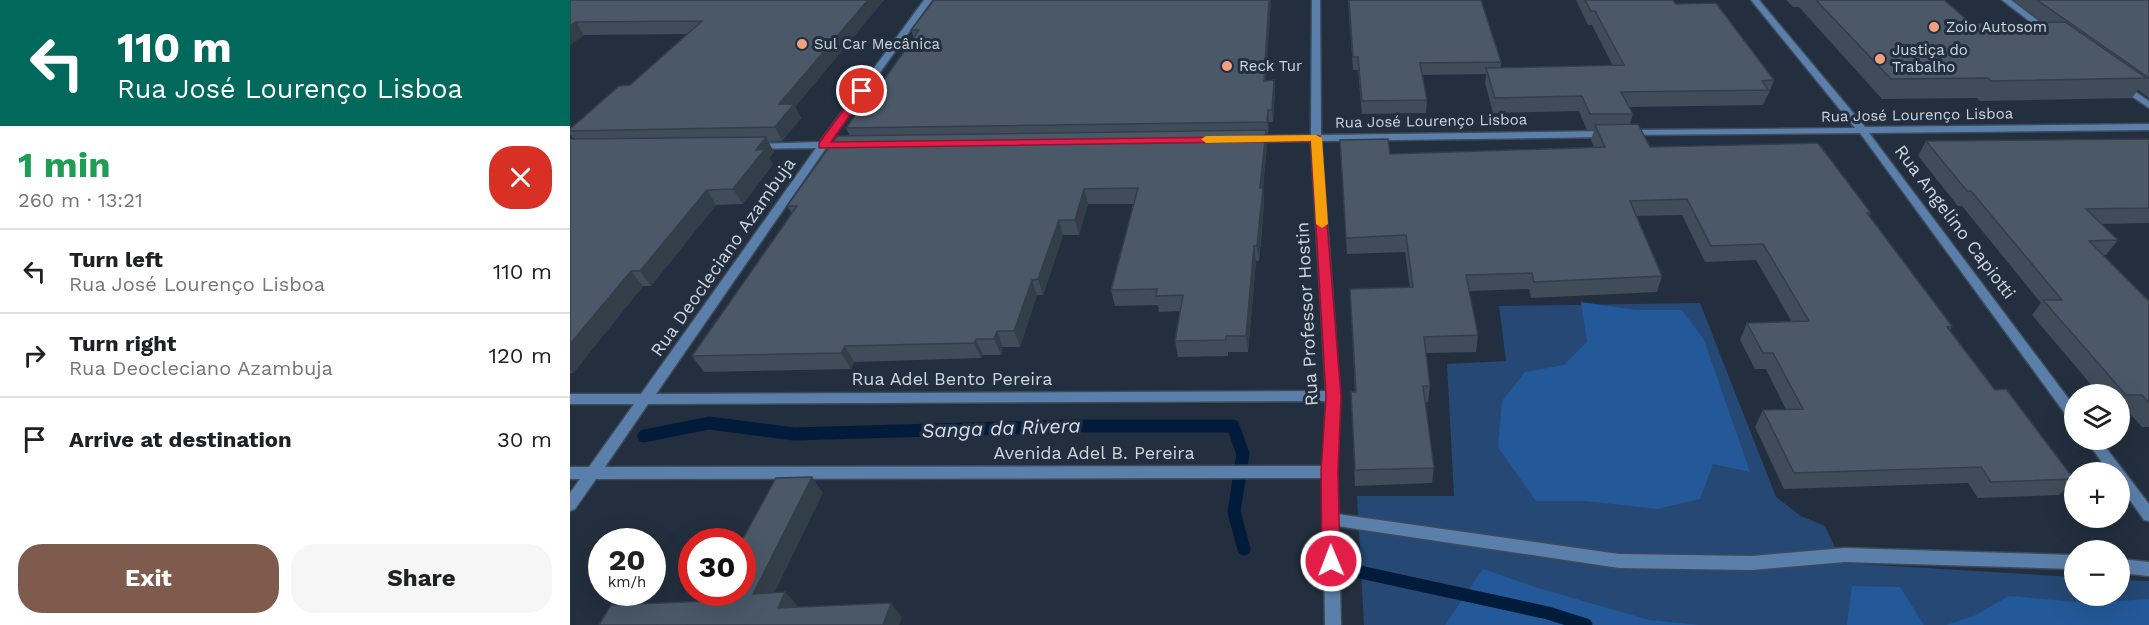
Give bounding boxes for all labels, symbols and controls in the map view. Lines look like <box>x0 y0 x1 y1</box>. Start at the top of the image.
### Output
place label: Zoio Autosom <box>1946 18 2047 36</box>
marker: Zoio Autosom <box>1927 20 1941 34</box>
text: 110 m <box>117 23 232 72</box>
icon: left <box>18 24 96 102</box>
place label: Sul Car Mecânica <box>814 35 941 53</box>
marker: Sul Car Mecânica <box>795 37 809 51</box>
place label: Justiça do Trabalho <box>1892 41 1968 76</box>
marker: Justiça do Trabalho <box>1873 52 1887 66</box>
place label: Reck Tur <box>1239 57 1302 75</box>
marker: Reck Tur <box>1220 59 1234 73</box>
pin <box>836 65 887 116</box>
text: Rua José Lourenço Lisboa <box>117 73 463 105</box>
icon: arrive <box>845 74 878 107</box>
street label: Rua José Lourenço Lisboa <box>1821 104 2014 126</box>
street label: Rua José Lourenço Lisboa <box>1335 110 1528 132</box>
street label: Rua Angelino Capiotti <box>1891 141 2020 303</box>
text: 1 min <box>18 144 110 186</box>
button: close <box>489 146 552 209</box>
street label: Rua Deocleciano Azambuja <box>646 153 799 360</box>
text: 260 m · 13:21 <box>18 188 143 212</box>
street label: Rua Professor Hostin <box>1291 221 1322 407</box>
text: Turn left <box>69 247 163 272</box>
icon: left <box>18 255 51 288</box>
text: 110 m <box>493 259 552 284</box>
text: Rua José Lourenço Lisboa <box>69 272 325 296</box>
text: Turn right <box>69 331 176 356</box>
icon: right <box>18 339 51 372</box>
text: 120 m <box>488 343 552 368</box>
text: Rua Deocleciano Azambuja <box>69 356 333 380</box>
street label: Rua Adel Bento Pereira <box>852 368 1052 389</box>
map controls <box>2064 384 2130 606</box>
button: layers <box>2064 384 2130 450</box>
water label: Sanga da Rivera <box>921 413 1081 443</box>
icon: arrive <box>18 423 51 456</box>
text: Arrive at destination <box>69 427 292 452</box>
text: 30 m <box>497 427 552 452</box>
street label: Avenida Adel B. Pereira <box>993 442 1195 463</box>
button: + <box>2064 462 2130 528</box>
speed limit sign: 30 <box>678 528 756 606</box>
position arrow <box>1299 529 1363 593</box>
button: − <box>2064 540 2130 606</box>
text: 20 <box>608 542 646 577</box>
button: Exit <box>18 544 279 613</box>
button: Share <box>291 544 552 613</box>
text: km/h <box>608 573 646 591</box>

